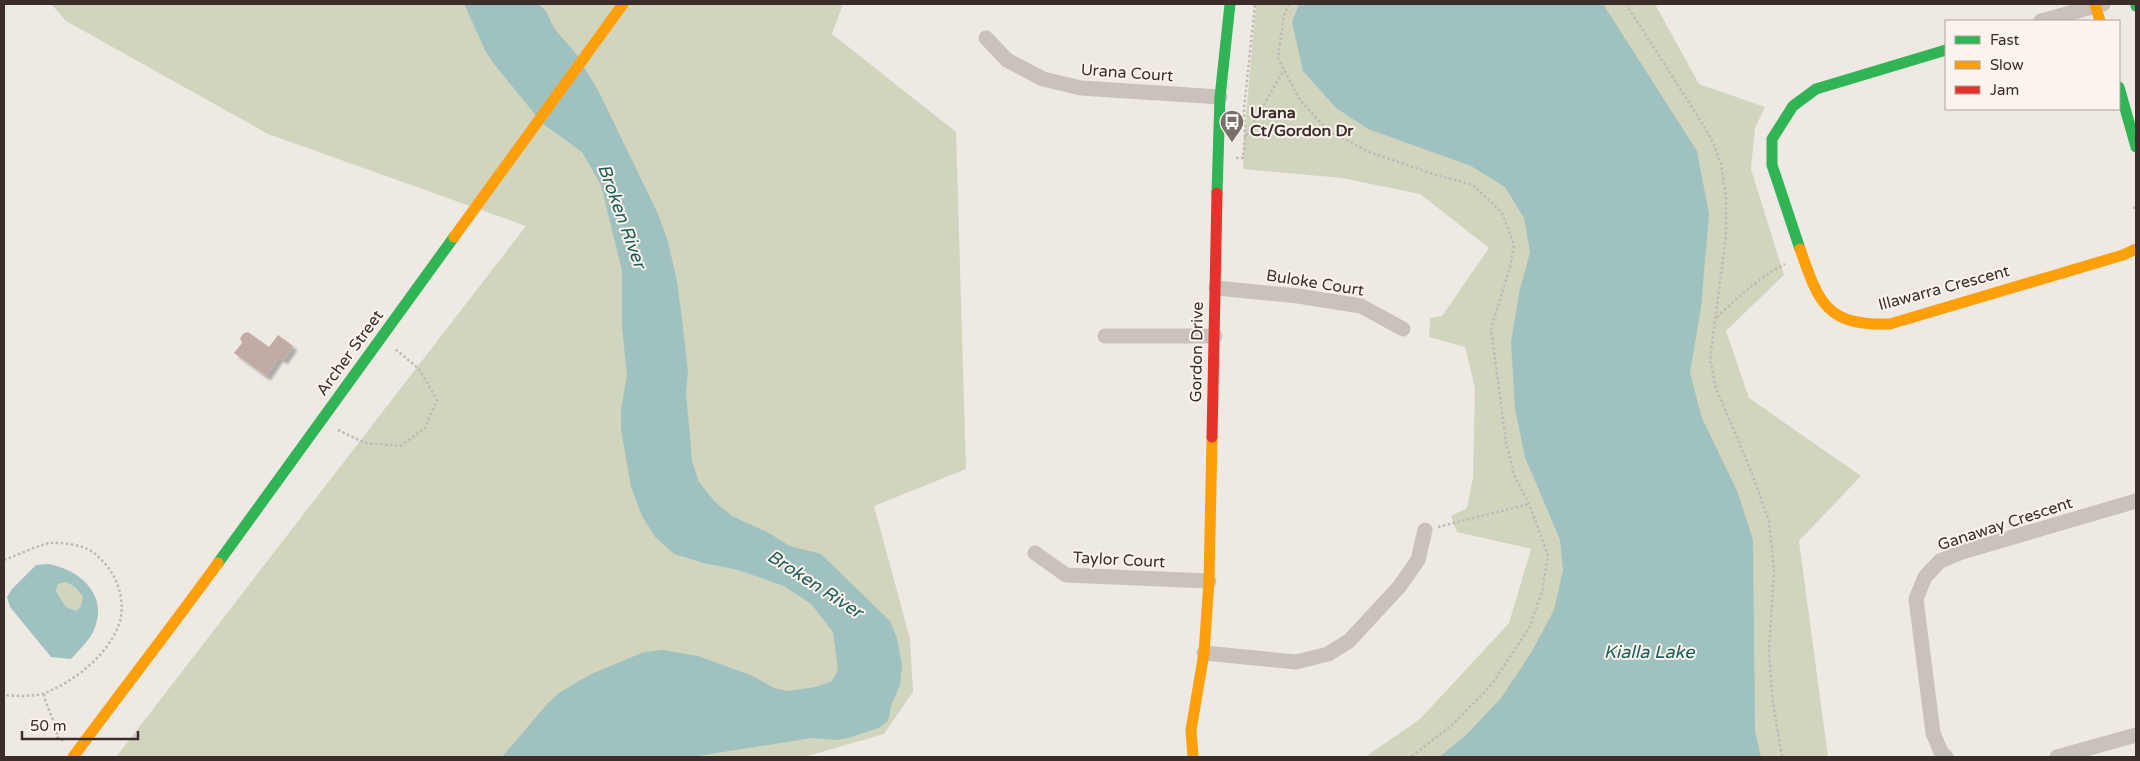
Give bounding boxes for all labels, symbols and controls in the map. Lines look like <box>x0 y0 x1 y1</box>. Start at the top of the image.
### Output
legend <box>1945 20 2120 110</box>
text: Fast <box>1990 31 2020 49</box>
text: Slow <box>1990 56 2024 74</box>
street label: Urana Court <box>1080 60 1174 86</box>
text: Jam <box>1990 81 2019 99</box>
place label: Urana Ct/Gordon Dr <box>1250 103 1354 141</box>
bus stop icon: Urana Ct/Gordon Dr <box>1219 109 1245 143</box>
water label: Broken River <box>593 161 652 273</box>
street label: Illawarra Crescent <box>1876 261 2012 315</box>
street label: Buloke Court <box>1265 265 1365 301</box>
street label: Gordon Drive <box>1186 301 1208 403</box>
street label: Archer Street <box>312 306 388 400</box>
street label: Ganaway Crescent <box>1935 493 2075 555</box>
water label: Broken River <box>763 545 869 624</box>
street label: Taylor Court <box>1072 548 1166 572</box>
water label: Kialla Lake <box>1604 641 1695 663</box>
scale bar <box>22 708 139 740</box>
text: 50 m <box>30 717 67 735</box>

